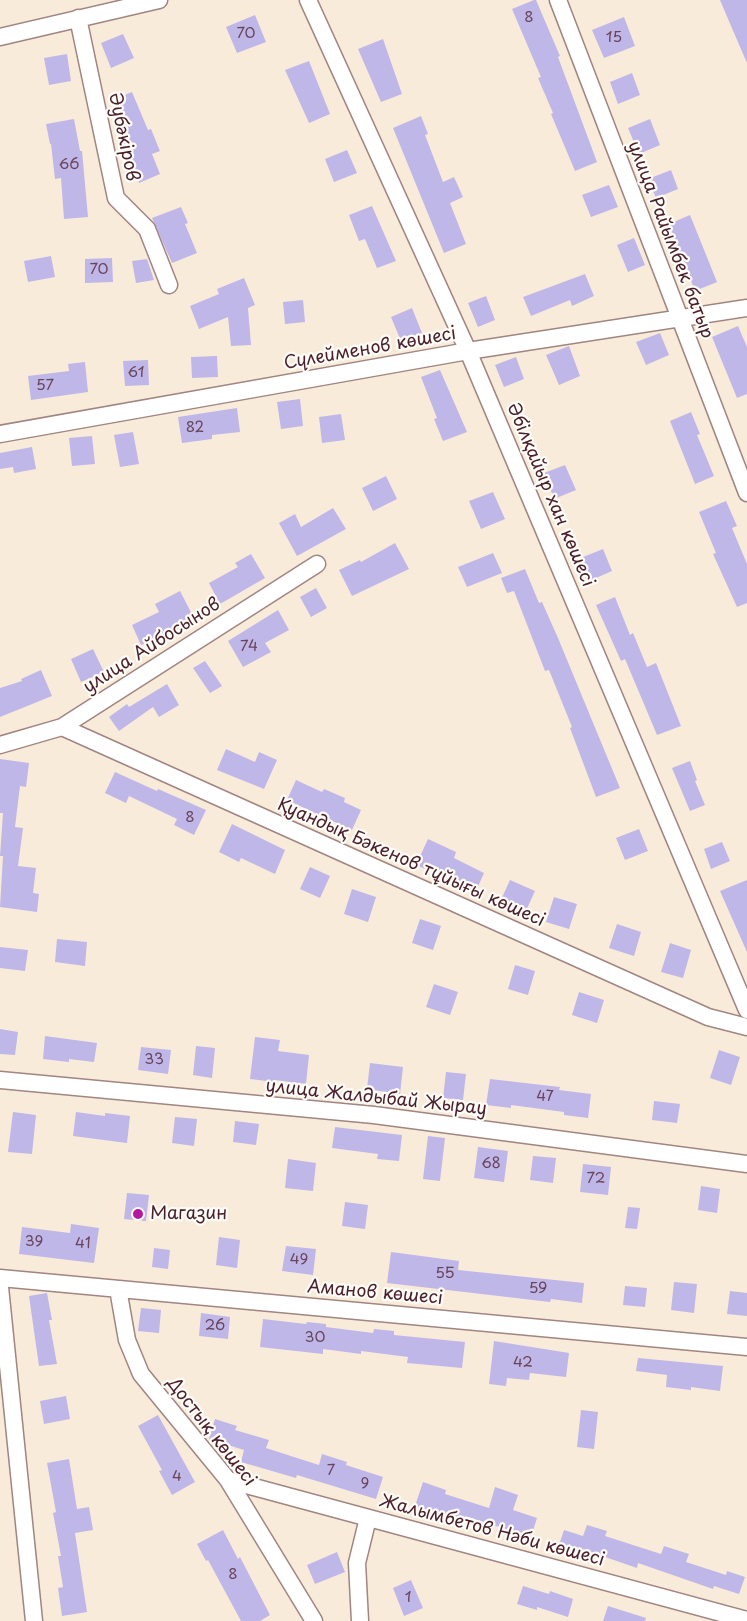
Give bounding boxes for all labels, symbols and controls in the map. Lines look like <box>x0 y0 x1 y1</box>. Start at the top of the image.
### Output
house number: 8 <box>524 9 534 27</box>
house number: 70 <box>236 25 256 43</box>
house number: 15 <box>606 29 622 47</box>
street label: Әубәкіров <box>103 91 143 183</box>
street label: улица Райымбек батыр <box>622 138 718 342</box>
house number: 66 <box>59 156 79 174</box>
house number: 70 <box>89 261 109 279</box>
street label: Сүлейменов көшесі <box>282 323 458 375</box>
house number: 61 <box>128 364 144 382</box>
house number: 57 <box>36 377 54 395</box>
street label: Әбілқайыр хан көшесі <box>501 400 599 590</box>
house number: 82 <box>186 419 204 437</box>
street label: улица Айбосынов <box>79 594 225 698</box>
house number: 74 <box>240 638 258 656</box>
street label: Қуандық Бәкенов тұйығы көшесі <box>274 794 548 932</box>
house number: 8 <box>185 809 195 827</box>
house number: 33 <box>144 1051 164 1069</box>
street label: улица Жалдыбай Жырау <box>264 1076 488 1120</box>
house number: 47 <box>536 1088 554 1106</box>
house number: 68 <box>481 1155 501 1173</box>
house number: 72 <box>587 1170 605 1188</box>
place label: Магазин <box>150 1203 227 1225</box>
marker: Магазин <box>131 1207 145 1221</box>
house number: 39 <box>25 1233 43 1251</box>
house number: 41 <box>75 1235 91 1253</box>
house number: 49 <box>290 1251 308 1269</box>
house number: 55 <box>435 1265 455 1283</box>
street label: Аманов көшесі <box>306 1276 444 1310</box>
house number: 59 <box>529 1280 547 1298</box>
house number: 26 <box>205 1317 225 1335</box>
house number: 30 <box>305 1329 325 1347</box>
house number: 42 <box>513 1354 533 1372</box>
street label: Достық көшесі <box>162 1373 260 1491</box>
house number: 7 <box>327 1462 335 1480</box>
house number: 4 <box>172 1468 182 1486</box>
house number: 9 <box>361 1475 369 1493</box>
street label: Жалымбетов Нәби көшесі <box>377 1491 607 1571</box>
house number: 8 <box>228 1566 238 1584</box>
house number: 1 <box>405 1589 411 1607</box>

